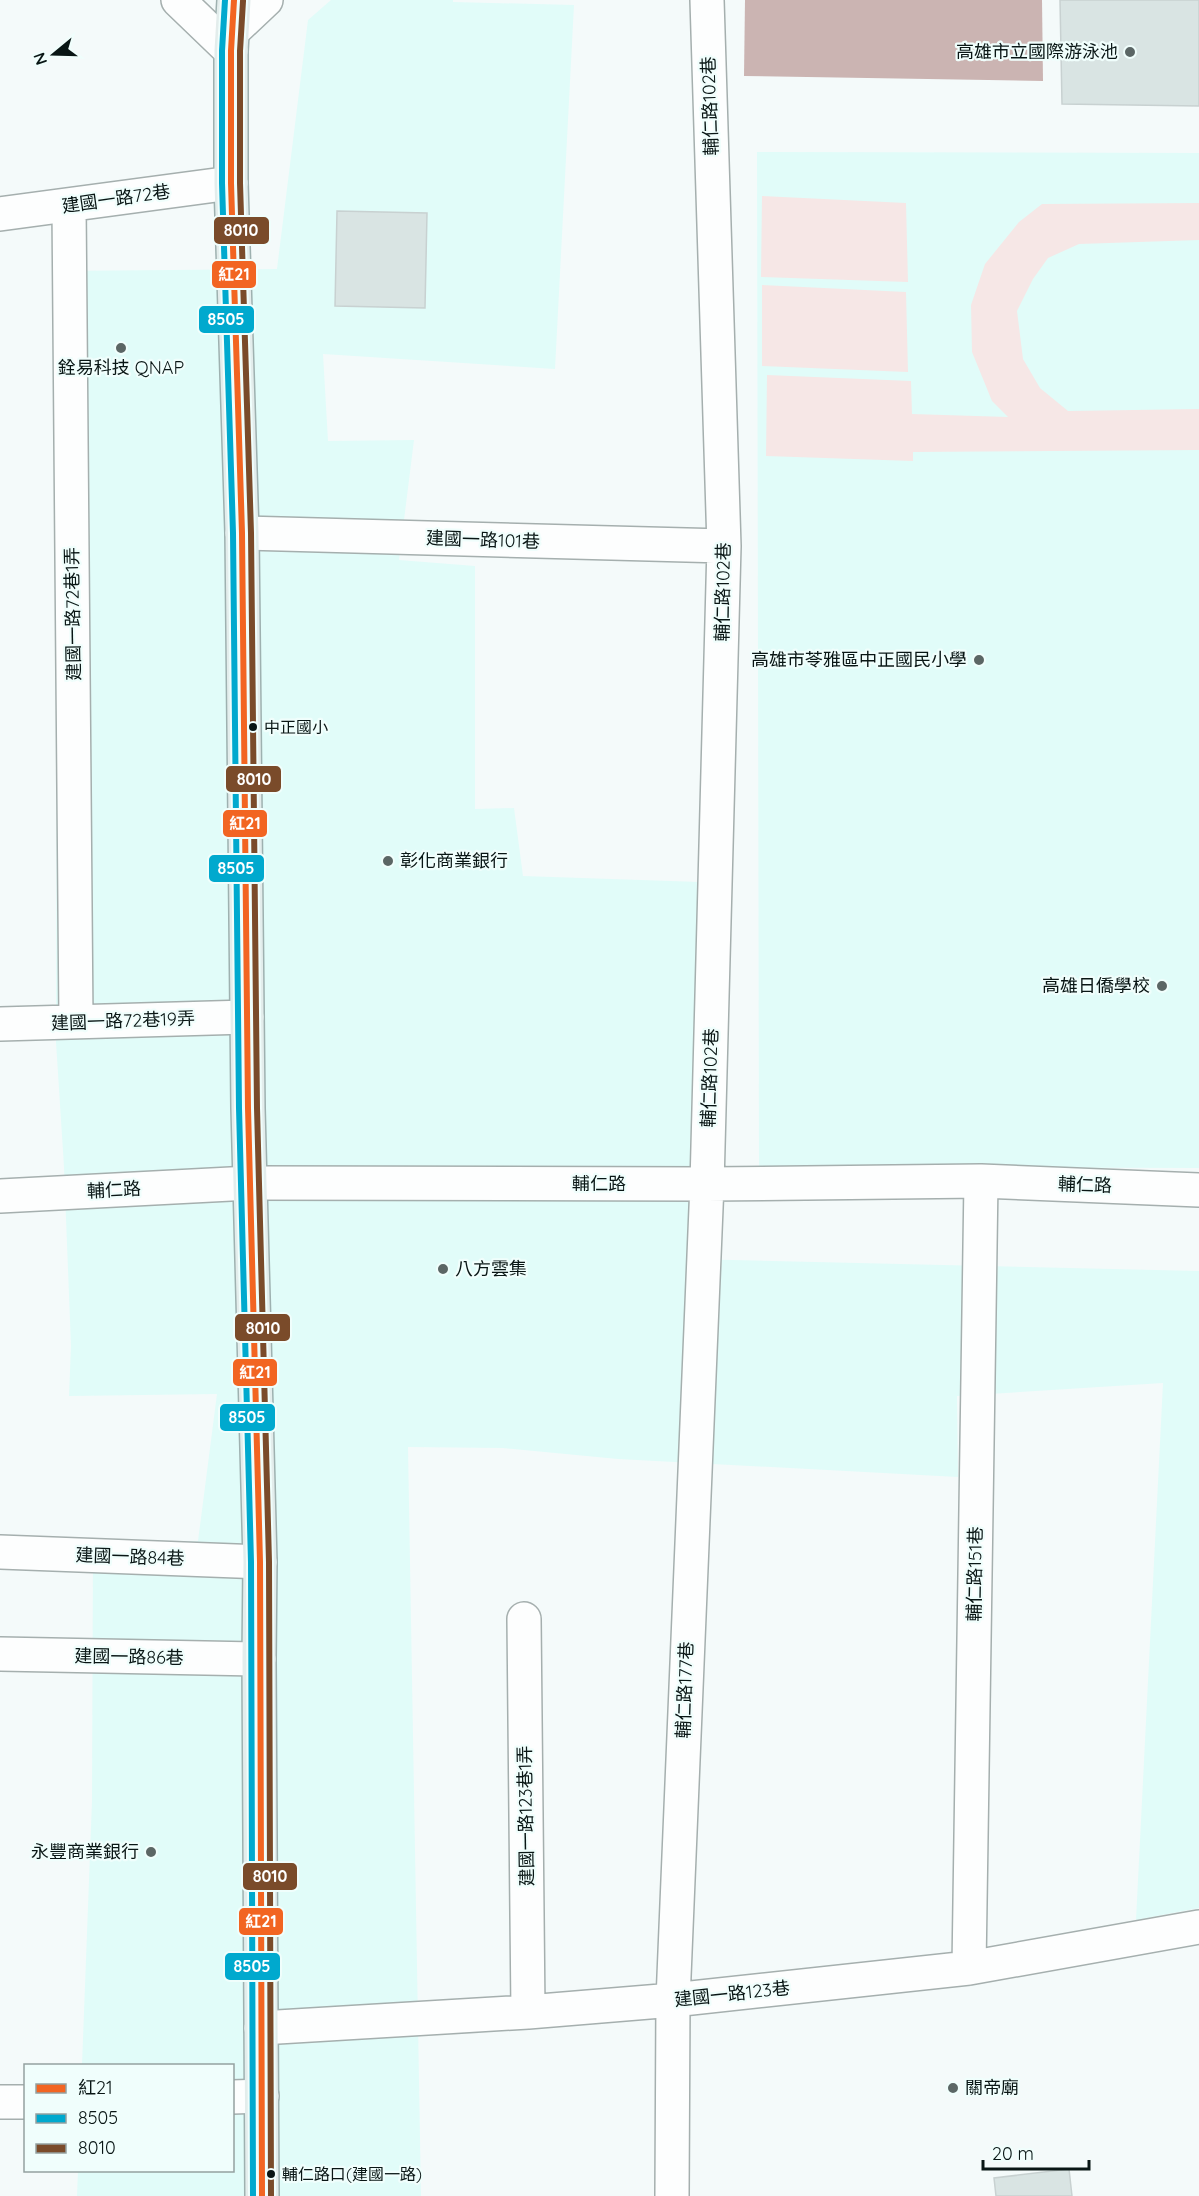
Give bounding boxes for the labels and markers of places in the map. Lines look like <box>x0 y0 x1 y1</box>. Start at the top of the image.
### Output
place label: 高雄市立國際游泳池 <box>956 40 1118 63</box>
marker: 高雄市立國際游泳池 <box>1123 45 1137 59</box>
marker: 銓易科技 QNAP <box>114 341 128 355</box>
place label: 銓易科技 QNAP <box>58 356 184 379</box>
place label: 高雄市苓雅區中正國民小學 <box>751 648 967 671</box>
marker: 高雄市苓雅區中正國民小學 <box>972 653 986 667</box>
place label: 中正國小 <box>264 717 328 737</box>
marker: 中正國小 <box>247 721 259 733</box>
place label: 彰化商業銀行 <box>400 849 508 872</box>
marker: 彰化商業銀行 <box>381 854 395 868</box>
place label: 高雄日僑學校 <box>1042 974 1150 997</box>
marker: 高雄日僑學校 <box>1155 979 1169 993</box>
place label: 八方雲集 <box>455 1257 527 1280</box>
marker: 八方雲集 <box>436 1262 450 1276</box>
place label: 永豐商業銀行 <box>31 1840 139 1863</box>
marker: 永豐商業銀行 <box>144 1845 158 1859</box>
place label: 關帝廟 <box>965 2076 1019 2099</box>
marker: 關帝廟 <box>946 2081 960 2095</box>
place label: 輔仁路口(建國一路) <box>282 2164 422 2184</box>
marker: 輔仁路口(建國一路) <box>265 2168 277 2180</box>

